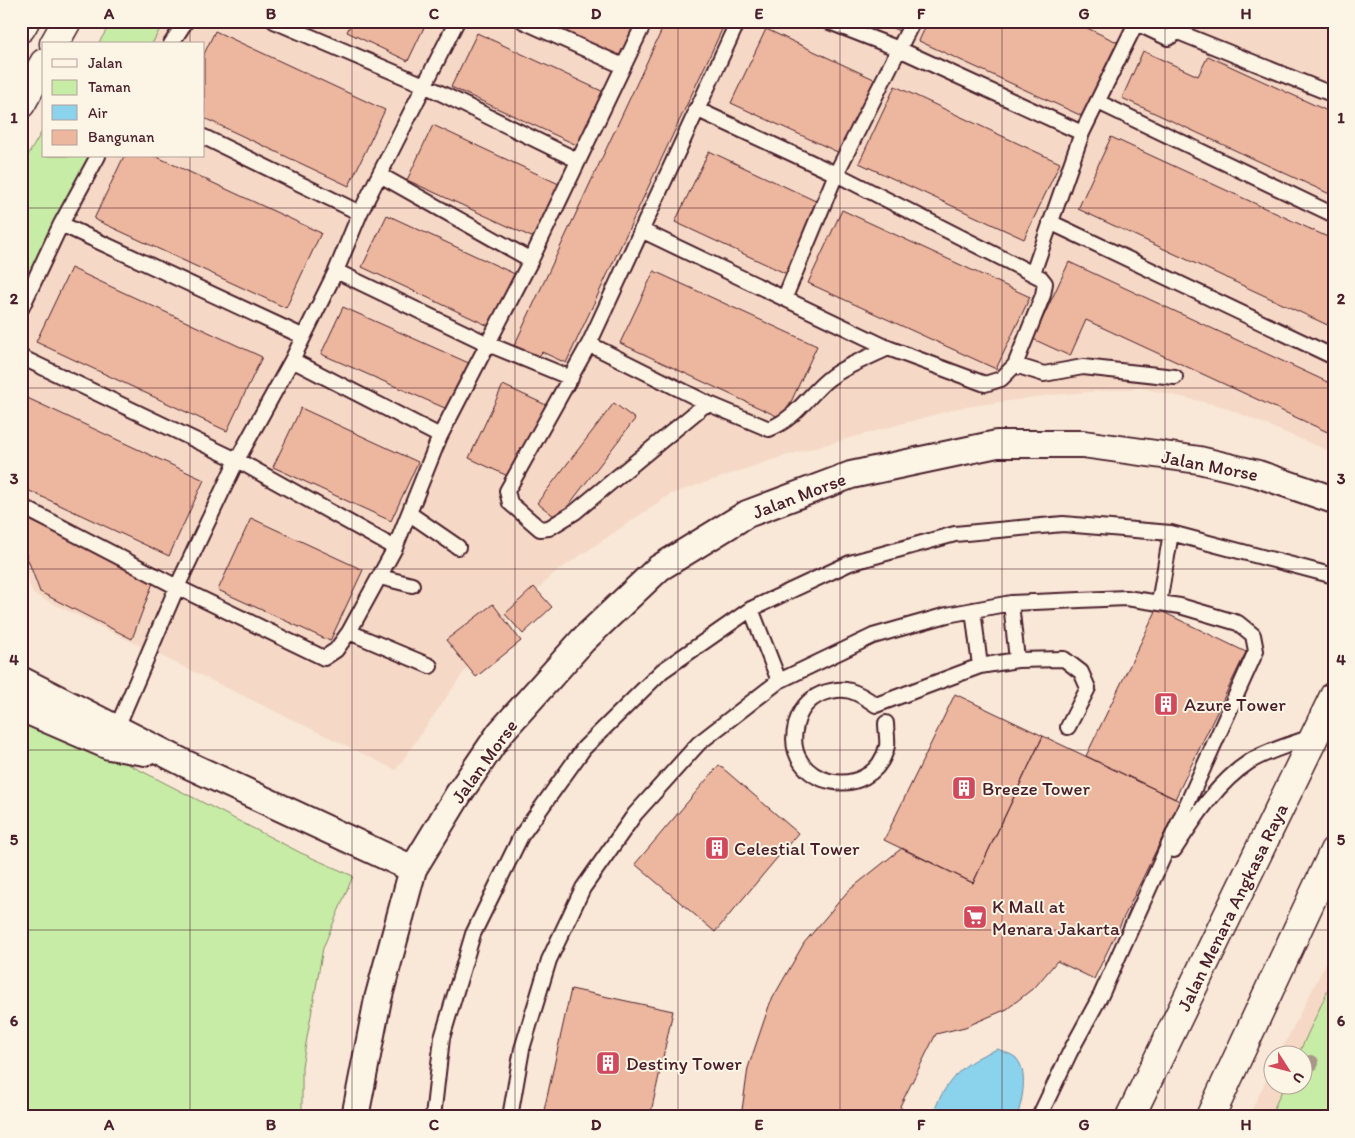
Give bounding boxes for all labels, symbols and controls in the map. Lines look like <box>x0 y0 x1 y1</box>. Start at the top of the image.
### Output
text: A <box>103 4 115 23</box>
text: B <box>266 4 277 23</box>
text: C <box>429 4 440 23</box>
text: D <box>591 4 602 23</box>
text: E <box>755 4 764 23</box>
text: F <box>917 4 926 23</box>
text: G <box>1078 4 1090 23</box>
text: H <box>1240 4 1252 23</box>
legend <box>42 42 205 158</box>
text: Jalan <box>88 54 122 72</box>
text: Taman <box>88 78 131 96</box>
text: Air <box>88 104 107 122</box>
text: 1 <box>10 108 18 127</box>
text: 1 <box>1337 108 1345 127</box>
text: Bangunan <box>88 128 155 146</box>
text: 2 <box>10 289 19 308</box>
text: 2 <box>1337 289 1346 308</box>
street label: Jalan Morse <box>1160 445 1260 486</box>
street label: Jalan Morse <box>749 467 849 524</box>
text: 3 <box>10 469 19 488</box>
text: 3 <box>1337 469 1346 488</box>
text: 4 <box>9 650 19 669</box>
text: 4 <box>1336 650 1346 669</box>
building icon: Azure Tower <box>1153 691 1179 717</box>
place label: Azure Tower <box>1184 693 1286 716</box>
street label: Jalan Morse <box>446 715 522 808</box>
building icon: Breeze Tower <box>951 775 977 801</box>
place label: Breeze Tower <box>982 777 1090 800</box>
street label: Jalan Menara Angkasa Raya <box>1172 799 1293 1015</box>
text: 5 <box>10 830 19 849</box>
text: 5 <box>1337 830 1346 849</box>
building icon: Celestial Tower <box>704 835 730 861</box>
place label: Celestial Tower <box>734 837 860 860</box>
place label: K Mall at Menara Jakarta <box>992 895 1120 940</box>
supermarket icon: K Mall at Menara Jakarta <box>962 904 988 930</box>
text: 6 <box>10 1011 19 1030</box>
text: 6 <box>1337 1011 1346 1030</box>
north arrow <box>1262 1046 1312 1096</box>
building icon: Destiny Tower <box>595 1050 621 1076</box>
place label: Destiny Tower <box>626 1052 742 1075</box>
text: U <box>1289 1069 1308 1086</box>
text: A <box>103 1115 115 1134</box>
text: B <box>266 1115 277 1134</box>
text: C <box>429 1115 440 1134</box>
text: D <box>591 1115 602 1134</box>
text: E <box>755 1115 764 1134</box>
text: F <box>917 1115 926 1134</box>
text: G <box>1078 1115 1090 1134</box>
text: H <box>1240 1115 1252 1134</box>

